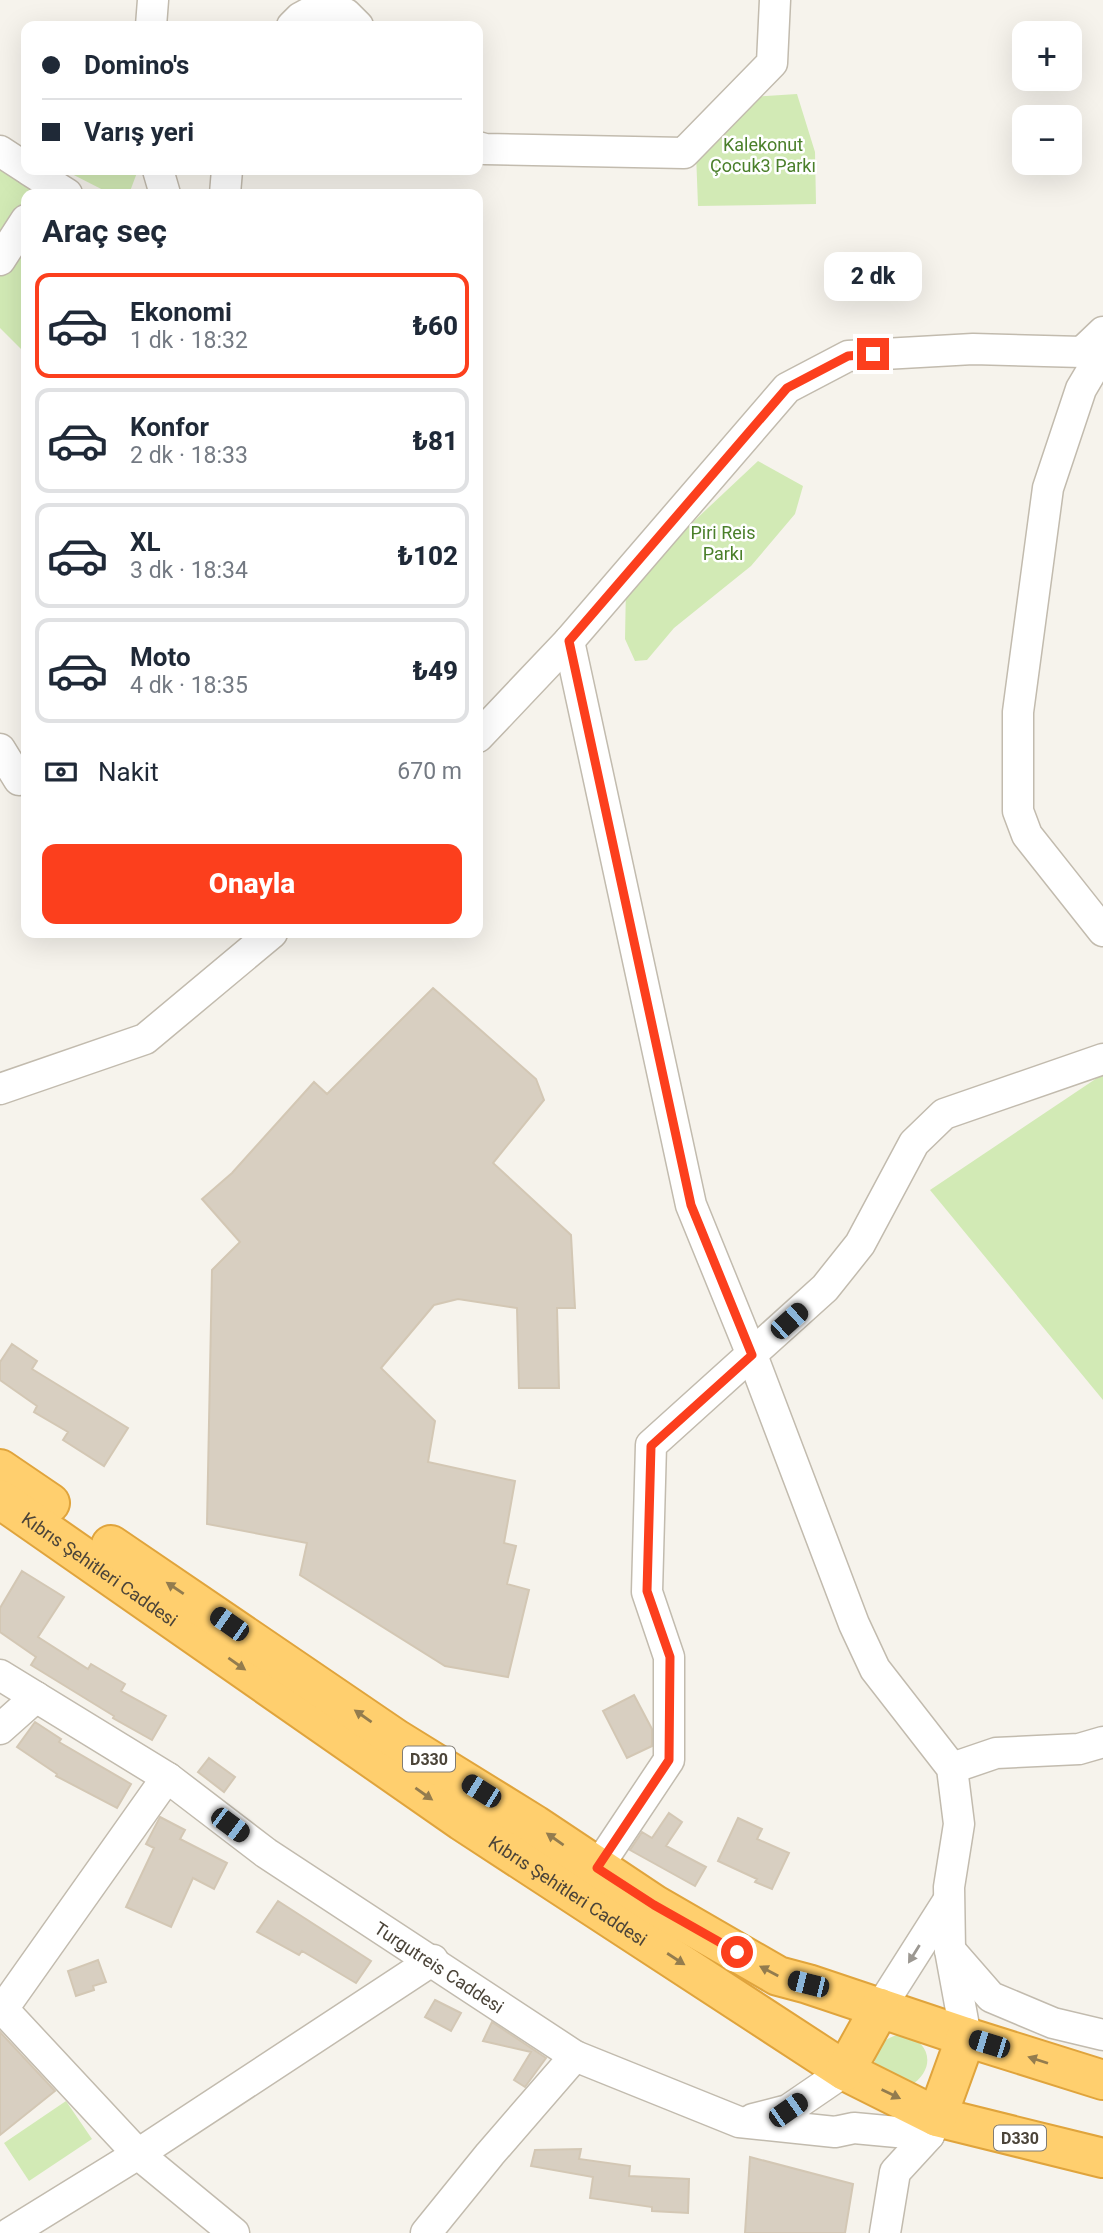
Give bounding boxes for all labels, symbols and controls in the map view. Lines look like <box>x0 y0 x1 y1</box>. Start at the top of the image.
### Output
map controls <box>1012 21 1082 175</box>
button: + <box>1012 21 1082 91</box>
text: Domino's <box>84 50 189 80</box>
button: − <box>1012 105 1082 175</box>
text: Varış yeri <box>84 117 194 147</box>
park label: Kalekonut Çocuk3 Parkı <box>710 134 816 176</box>
text: Araç seç <box>42 212 167 250</box>
callout: 2 dk <box>824 252 922 302</box>
text: 2 dk <box>851 263 895 290</box>
icon: car <box>46 294 109 357</box>
text: Ekonomi <box>130 297 232 327</box>
text: ₺60 <box>412 311 458 341</box>
text: 1 dk · 18:32 <box>130 327 248 354</box>
route end <box>857 338 889 370</box>
icon: car <box>46 409 109 472</box>
text: Konfor <box>130 412 209 442</box>
text: ₺81 <box>412 426 458 456</box>
text: 2 dk · 18:33 <box>130 442 248 469</box>
park label: Piri Reis Parkı <box>691 522 755 564</box>
icon: car <box>46 524 109 587</box>
text: XL <box>130 527 161 557</box>
text: ₺102 <box>397 541 458 571</box>
text: 3 dk · 18:34 <box>130 557 248 584</box>
icon: car <box>46 639 109 702</box>
text: Moto <box>130 642 191 672</box>
text: ₺49 <box>412 656 458 686</box>
text: 4 dk · 18:35 <box>130 672 248 699</box>
icon: cash <box>42 753 80 791</box>
text: Nakit <box>98 757 159 787</box>
text: 670 m <box>397 758 462 785</box>
button: Onayla <box>42 844 462 924</box>
car <box>767 1299 812 1343</box>
street label: Kıbrıs Şehitleri Caddesi <box>18 1507 182 1630</box>
one-way arrow <box>166 1581 185 1594</box>
car <box>206 1603 253 1645</box>
one-way arrow <box>228 1657 246 1671</box>
one-way arrow <box>354 1709 372 1723</box>
road number: D330 <box>403 1746 455 1772</box>
car <box>458 1771 505 1811</box>
one-way arrow <box>415 1787 433 1801</box>
car <box>207 1804 254 1846</box>
street label: Kıbrıs Şehitleri Caddesi <box>485 1831 651 1950</box>
one-way arrow <box>546 1832 564 1846</box>
street label: Turgutreis Caddesi <box>371 1917 508 2017</box>
route start <box>721 1936 753 1968</box>
one-way arrow <box>907 1945 920 1964</box>
one-way arrow <box>666 1952 685 1965</box>
one-way arrow <box>759 1965 779 1976</box>
car <box>786 1969 831 1999</box>
car <box>966 2028 1013 2060</box>
one-way arrow <box>1027 2054 1048 2065</box>
one-way arrow <box>881 2088 901 2099</box>
car <box>765 2089 812 2131</box>
road number: D330 <box>994 2126 1046 2150</box>

